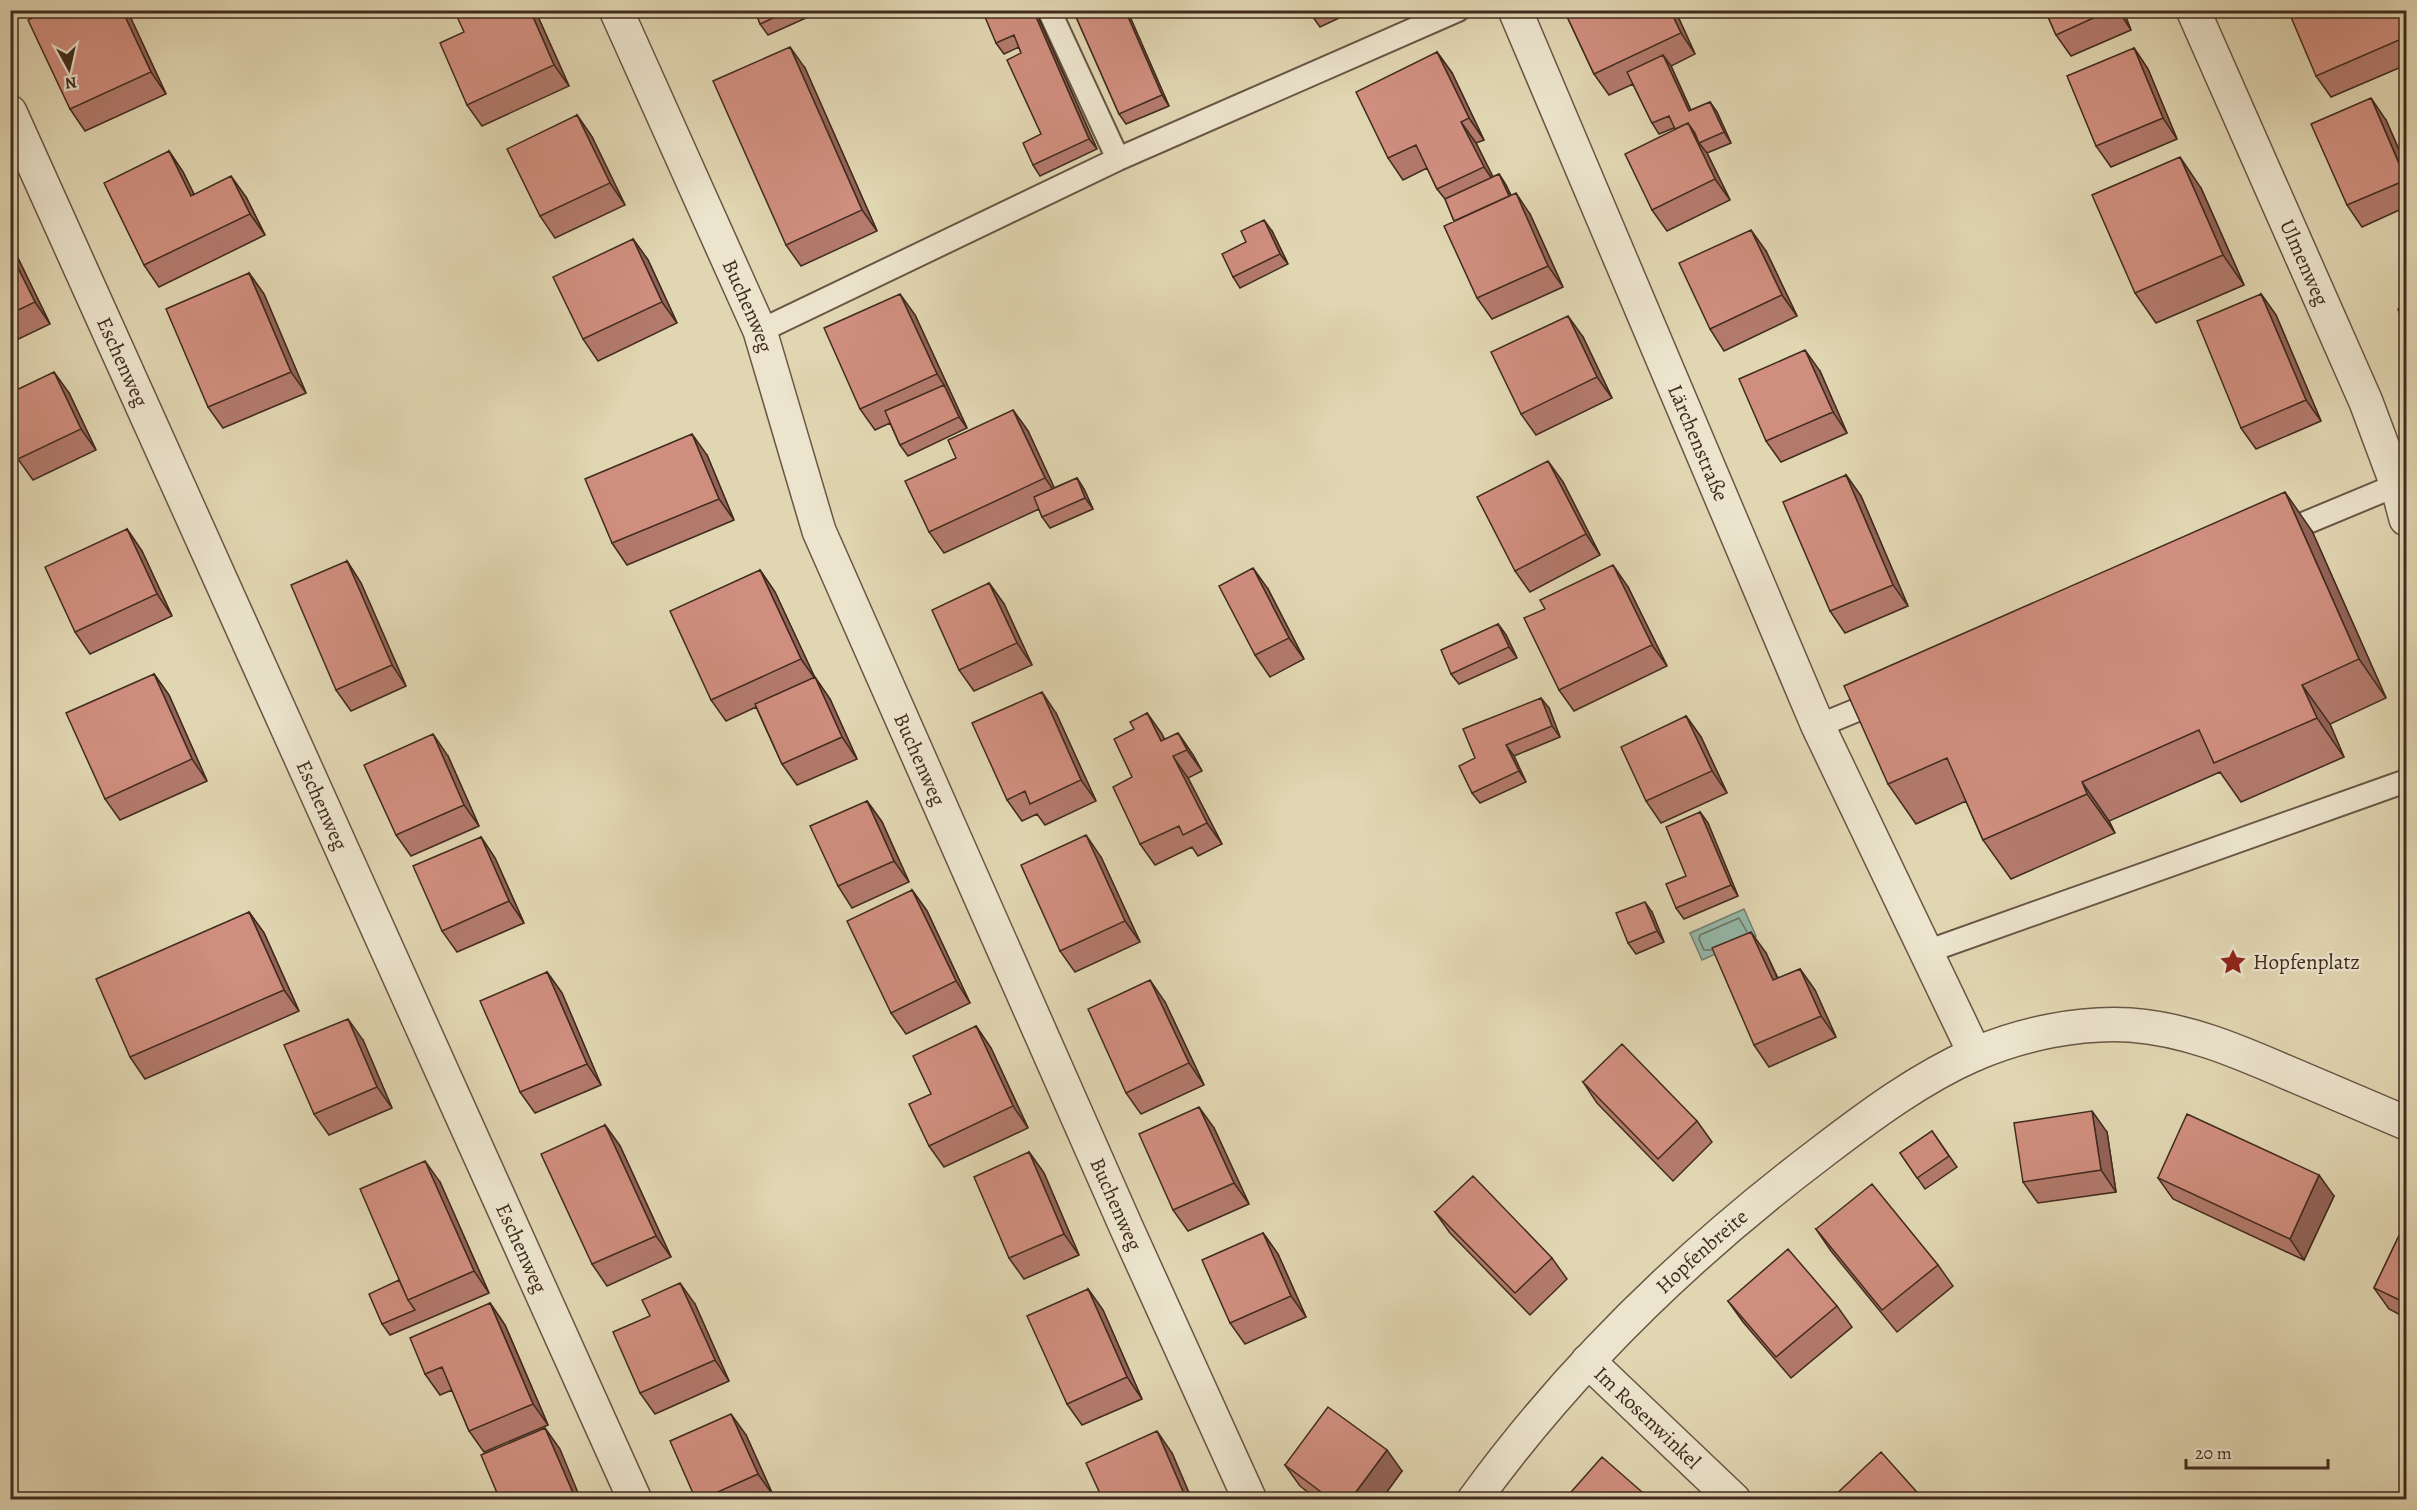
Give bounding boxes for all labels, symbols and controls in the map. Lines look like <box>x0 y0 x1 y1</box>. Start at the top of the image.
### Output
north arrow <box>39 39 99 99</box>
text: N <box>63 71 78 95</box>
street label: Ulmenweg <box>2273 215 2336 311</box>
street label: Buchenweg <box>716 255 780 356</box>
street label: Eschenweg <box>90 312 155 412</box>
street label: Lärchenstraße <box>1661 380 1735 505</box>
street label: Buchenweg <box>887 709 953 811</box>
street label: Eschenweg <box>290 756 355 855</box>
place icon: Hopfenplatz <box>2218 947 2248 977</box>
place label: Hopfenplatz <box>2253 948 2360 976</box>
street label: Buchenweg <box>1083 1153 1149 1255</box>
street label: Eschenweg <box>489 1199 554 1298</box>
street label: Hopfenbreite <box>1650 1203 1754 1300</box>
street label: Im Rosenwinkel <box>1588 1360 1707 1475</box>
scale bar <box>2186 1432 2328 1470</box>
text: 20 m <box>2195 1441 2232 1465</box>

